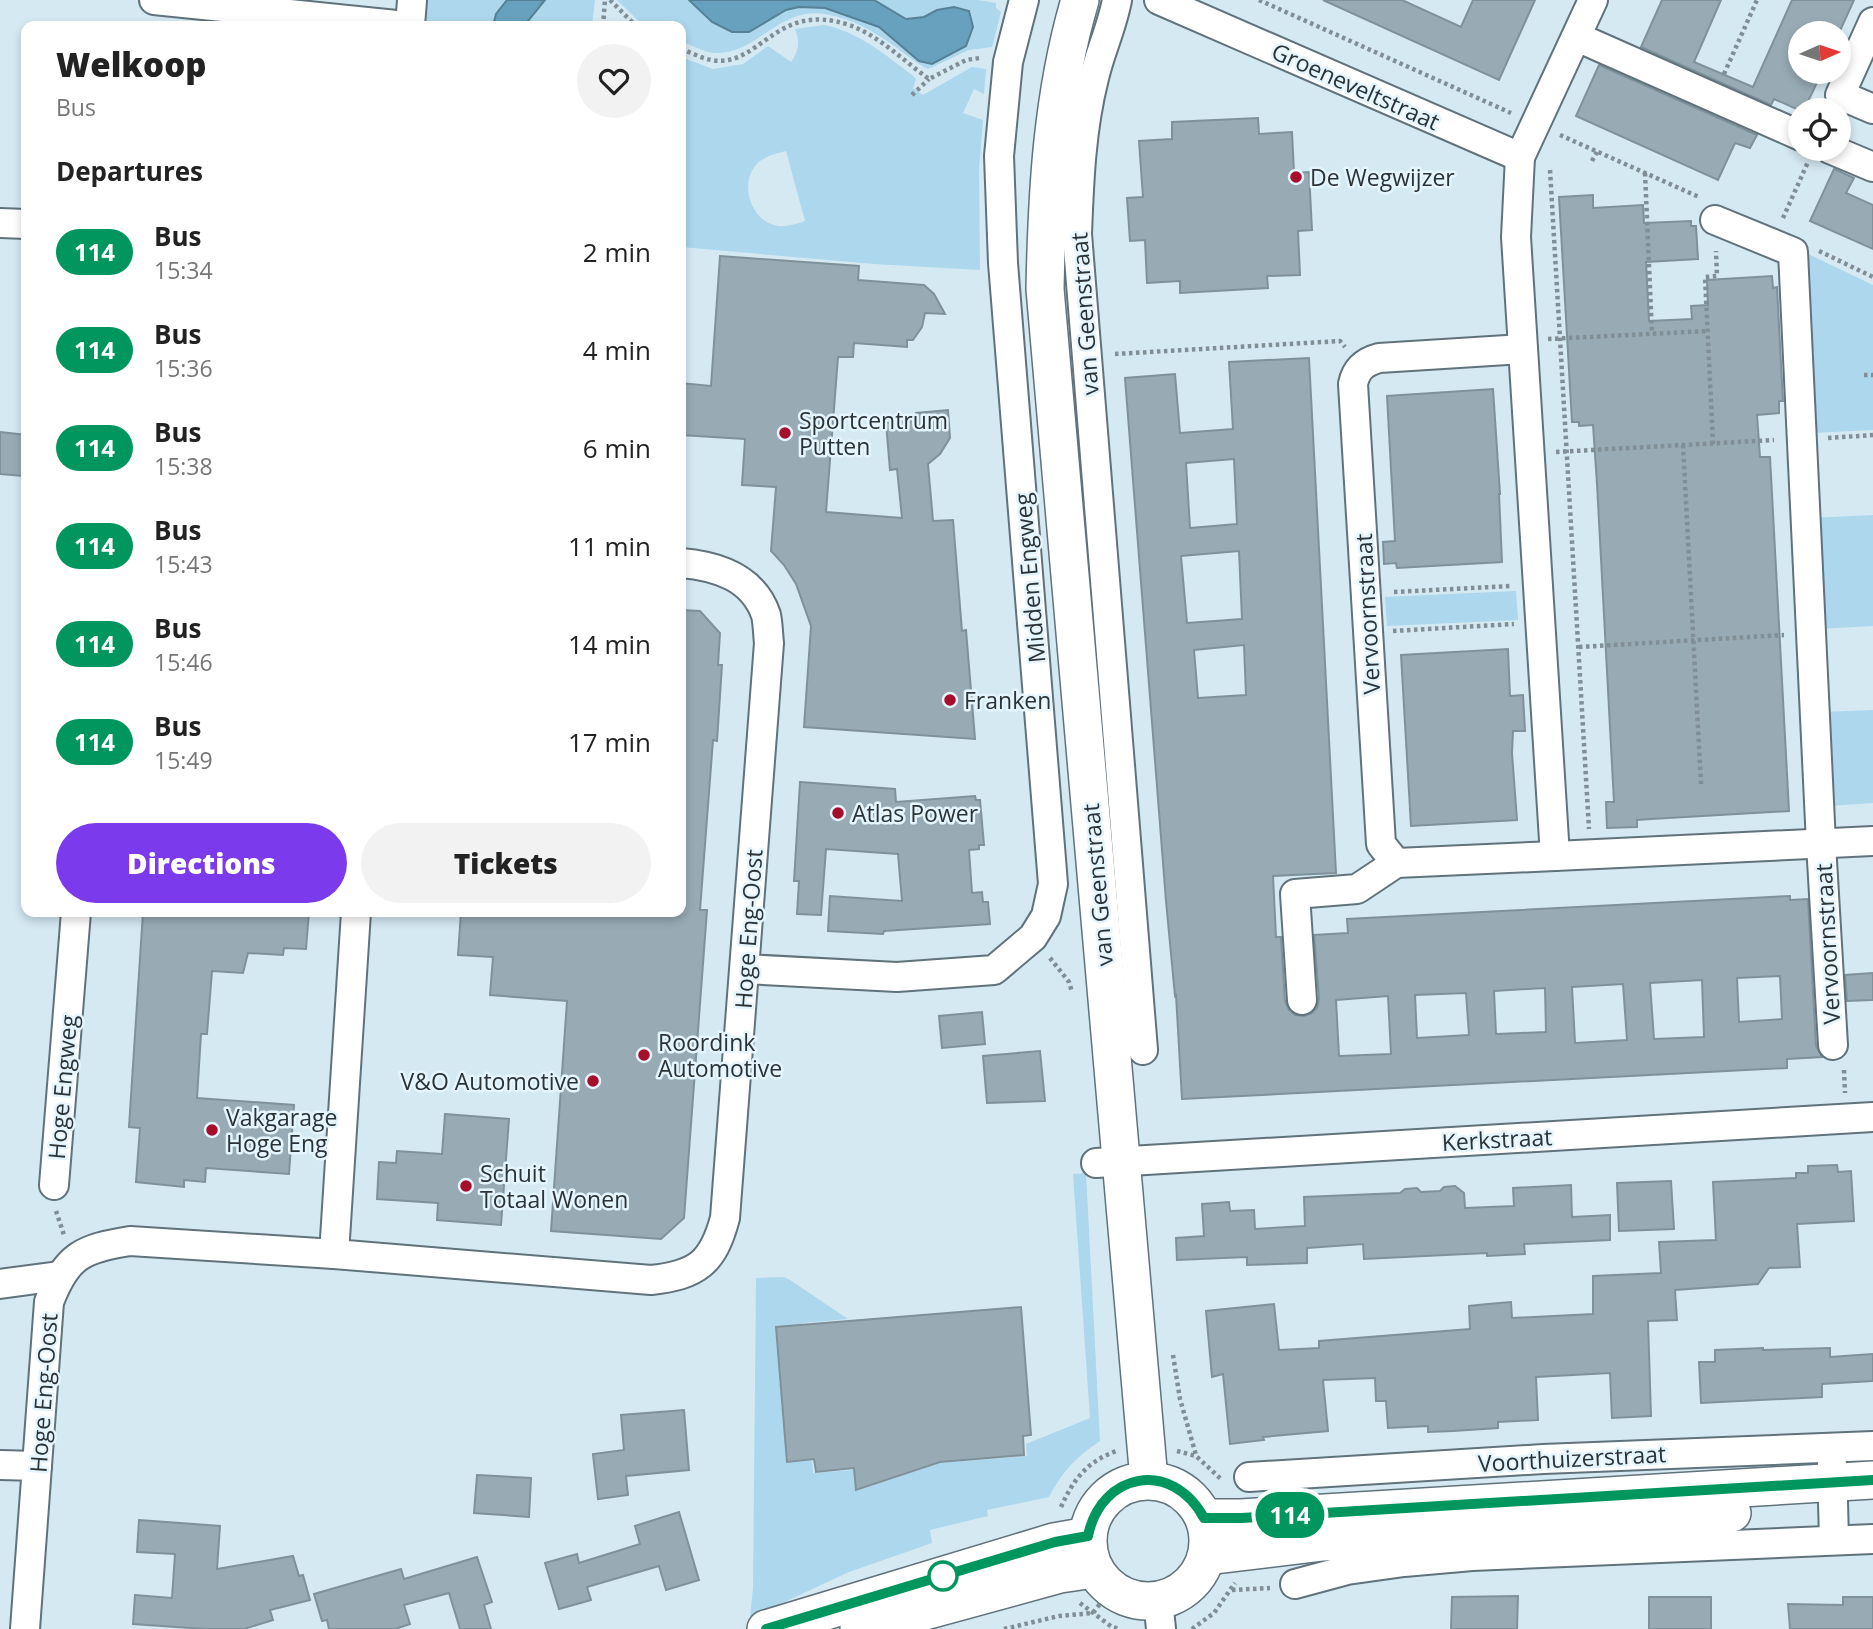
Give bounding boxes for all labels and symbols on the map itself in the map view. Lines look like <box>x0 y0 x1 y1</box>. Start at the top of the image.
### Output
north arrow <box>1788 21 1852 84</box>
street label: Groeneveltstraat <box>1267 35 1445 137</box>
place label: De Wegwijzer <box>1310 161 1455 193</box>
marker: De Wegwijzer <box>1288 169 1304 185</box>
street label: van Geenstraat <box>1062 231 1106 397</box>
place label: Sportcentrum Putten <box>799 404 948 462</box>
marker: Sportcentrum Putten <box>777 425 793 441</box>
street label: Midden Engweg <box>1006 491 1052 664</box>
street label: Vervoornstraat <box>1347 533 1387 695</box>
place label: Franken <box>964 684 1051 716</box>
marker: Franken <box>942 692 958 708</box>
place label: Atlas Power <box>852 797 979 829</box>
street label: van Geenstraat <box>1074 802 1120 968</box>
marker: Atlas Power <box>830 805 846 821</box>
street label: Hoge Eng-Oost <box>726 848 770 1010</box>
street label: Vervoornstraat <box>1807 863 1847 1025</box>
street label: Hoge Engweg <box>40 1013 84 1161</box>
place label: Roordink Automotive <box>658 1026 782 1084</box>
marker: Roordink Automotive <box>636 1047 652 1063</box>
place label: V&O Automotive <box>400 1065 579 1097</box>
marker: V&O Automotive <box>585 1073 601 1089</box>
place label: Vakgarage Hoge Eng <box>226 1101 337 1159</box>
street label: Kerkstraat <box>1441 1120 1553 1158</box>
marker: Vakgarage Hoge Eng <box>204 1122 220 1138</box>
place label: Schuit Totaal Wonen <box>480 1157 628 1215</box>
marker: Schuit Totaal Wonen <box>458 1178 474 1194</box>
street label: Hoge Eng-Oost <box>21 1312 65 1474</box>
street label: Voorthuizerstraat <box>1477 1437 1667 1479</box>
line badge: 114 <box>1250 1492 1330 1538</box>
unlabelled marker <box>928 1561 958 1591</box>

